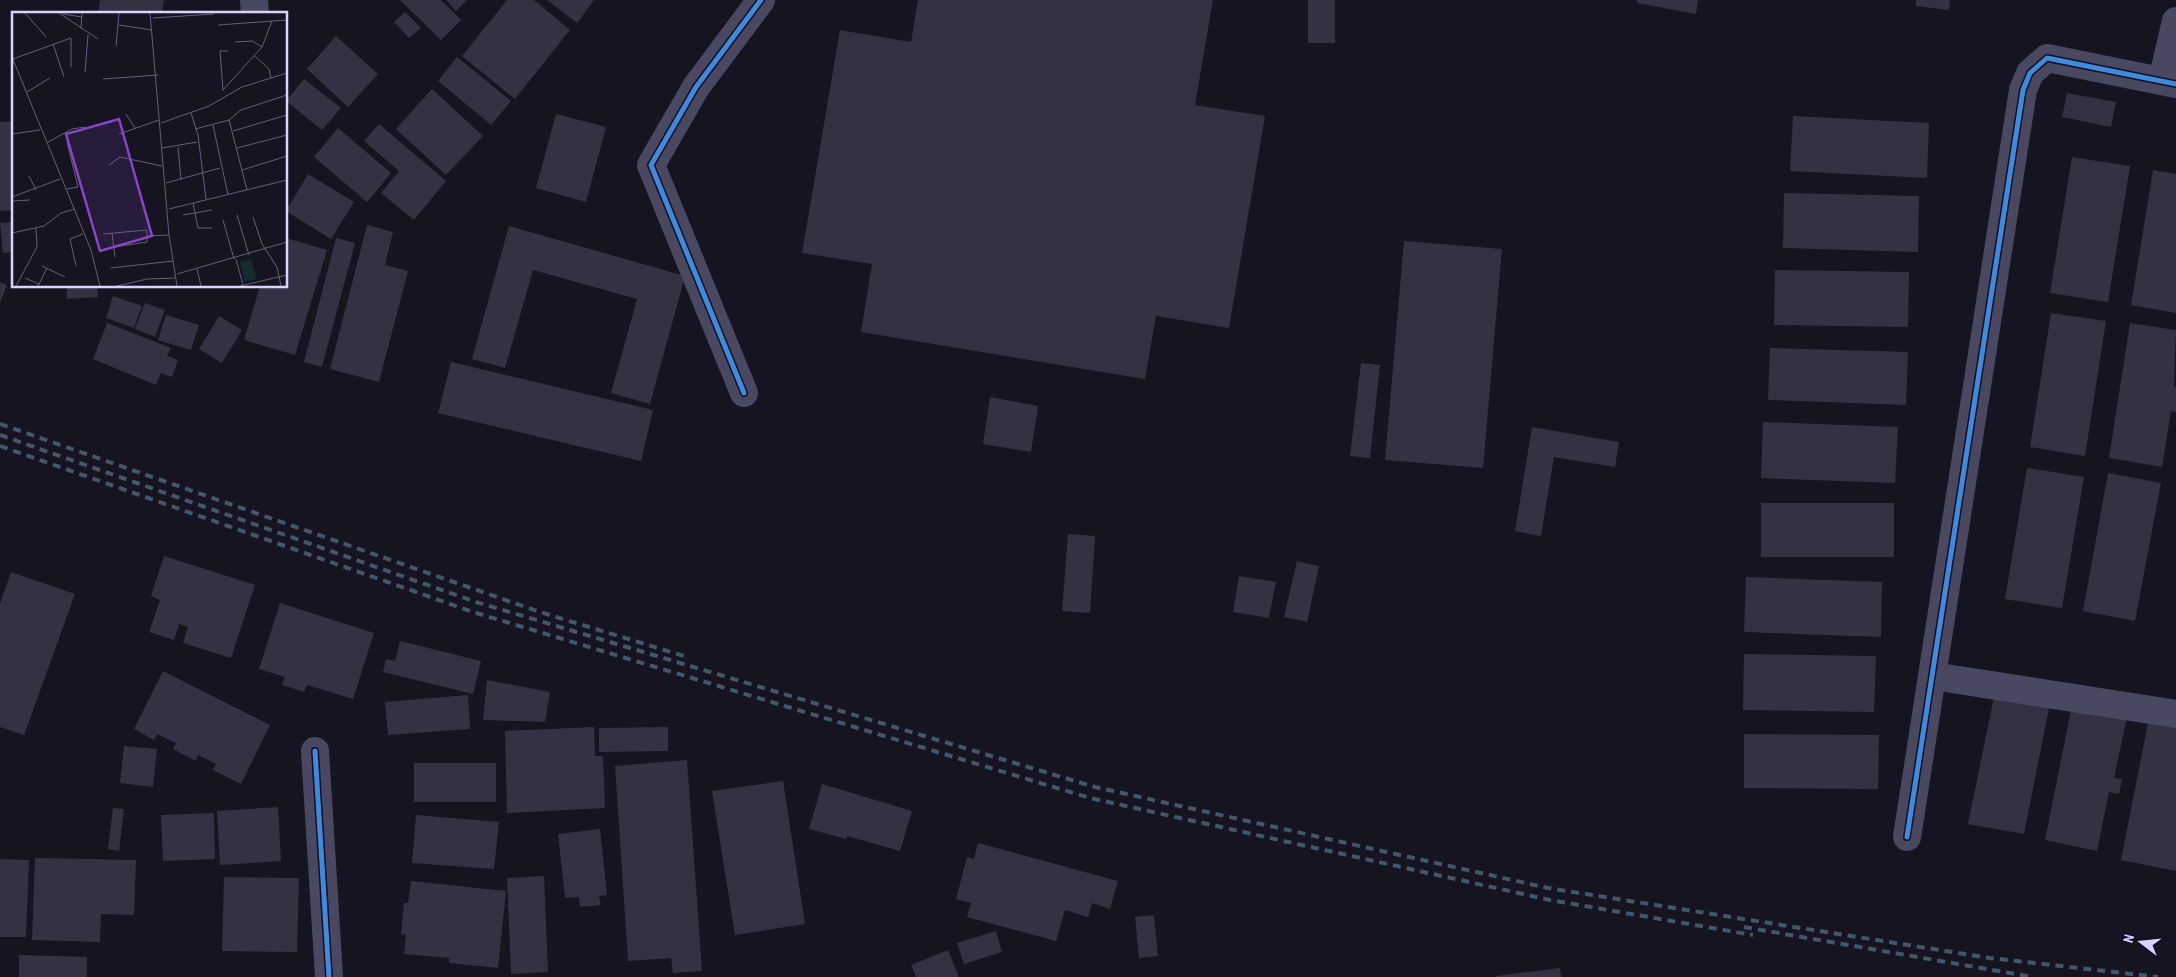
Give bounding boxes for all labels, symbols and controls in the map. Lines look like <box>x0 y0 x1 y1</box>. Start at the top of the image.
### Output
inset map <box>12 12 288 288</box>
north arrow <box>2116 917 2166 967</box>
text: N <box>2119 932 2138 945</box>

